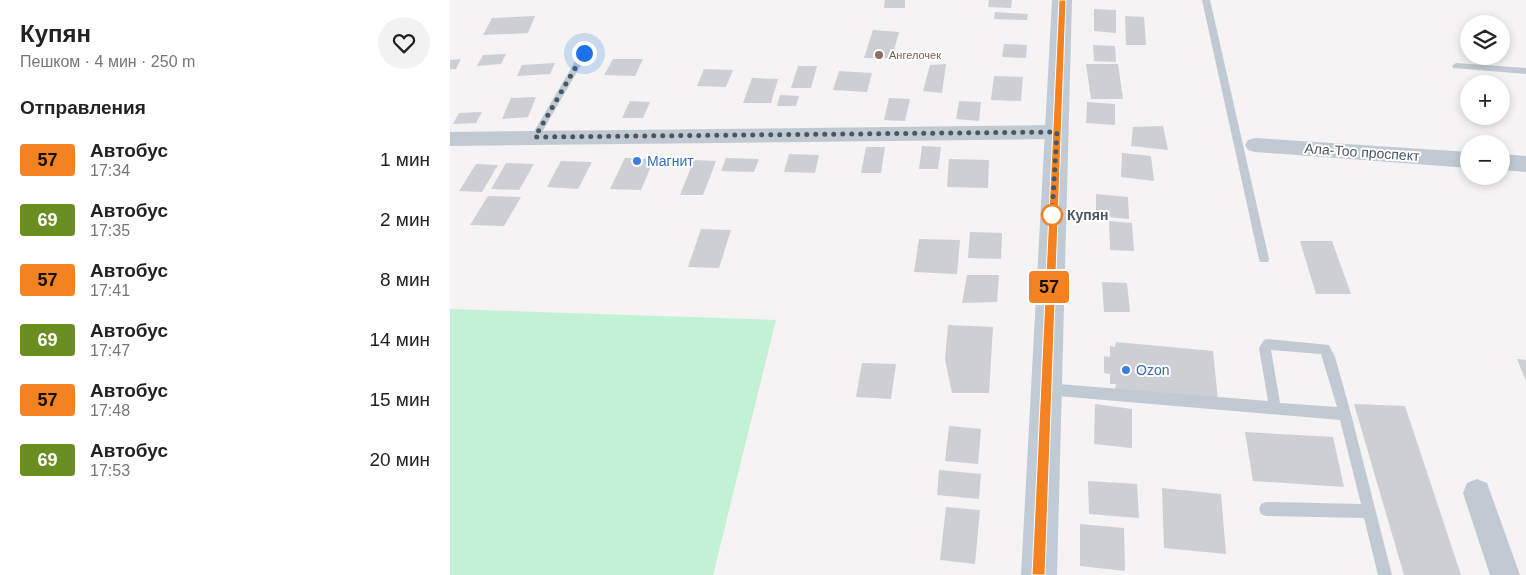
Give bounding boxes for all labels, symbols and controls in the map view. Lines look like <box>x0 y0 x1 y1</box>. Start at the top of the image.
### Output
map controls <box>1460 15 1510 185</box>
button: layers <box>1460 15 1510 65</box>
button: heart <box>378 17 430 69</box>
text: Купян <box>20 20 91 47</box>
your location <box>572 41 597 66</box>
marker: Ангелочек <box>873 49 885 61</box>
place label: Ангелочек <box>889 49 941 61</box>
text: Пешком · 4 мин · 250 m <box>20 53 195 70</box>
button: + <box>1460 75 1510 125</box>
text: Отправления <box>20 97 146 118</box>
button: − <box>1460 135 1510 185</box>
text: Автобус <box>90 140 168 161</box>
street label: Ала-Тоо проспект <box>1304 140 1421 164</box>
text: 1 мин <box>380 149 430 170</box>
text: 57 <box>37 150 58 170</box>
place label: Магнит <box>647 153 694 169</box>
marker: Магнит <box>631 155 643 167</box>
text: 17:34 <box>90 162 130 179</box>
text: Автобус <box>90 200 168 221</box>
marker: Купян <box>1041 204 1063 226</box>
place label: Купян <box>1067 207 1108 223</box>
text: 2 мин <box>380 209 430 230</box>
text: 69 <box>37 210 58 230</box>
text: 17:35 <box>90 222 130 239</box>
text: Автобус <box>90 260 168 281</box>
text: 8 мин <box>380 269 430 290</box>
text: 57 <box>37 270 58 290</box>
line badge: 57 <box>1026 271 1072 303</box>
text: 57 <box>1039 277 1059 297</box>
text: 17:41 <box>90 282 130 299</box>
text: Автобус <box>90 320 168 341</box>
text: 14 мин <box>369 329 430 350</box>
text: 69 <box>37 330 58 350</box>
text: 17:47 <box>90 342 130 359</box>
place label: Ozon <box>1136 362 1169 378</box>
marker: Ozon <box>1120 364 1132 376</box>
text: Автобус <box>90 380 168 401</box>
text: 15 мин <box>369 389 430 410</box>
text: 57 <box>37 390 58 410</box>
text: 17:48 <box>90 402 130 419</box>
text: Автобус <box>90 440 168 461</box>
text: 20 мин <box>369 449 430 470</box>
text: 69 <box>37 450 58 470</box>
text: 17:53 <box>90 462 130 479</box>

